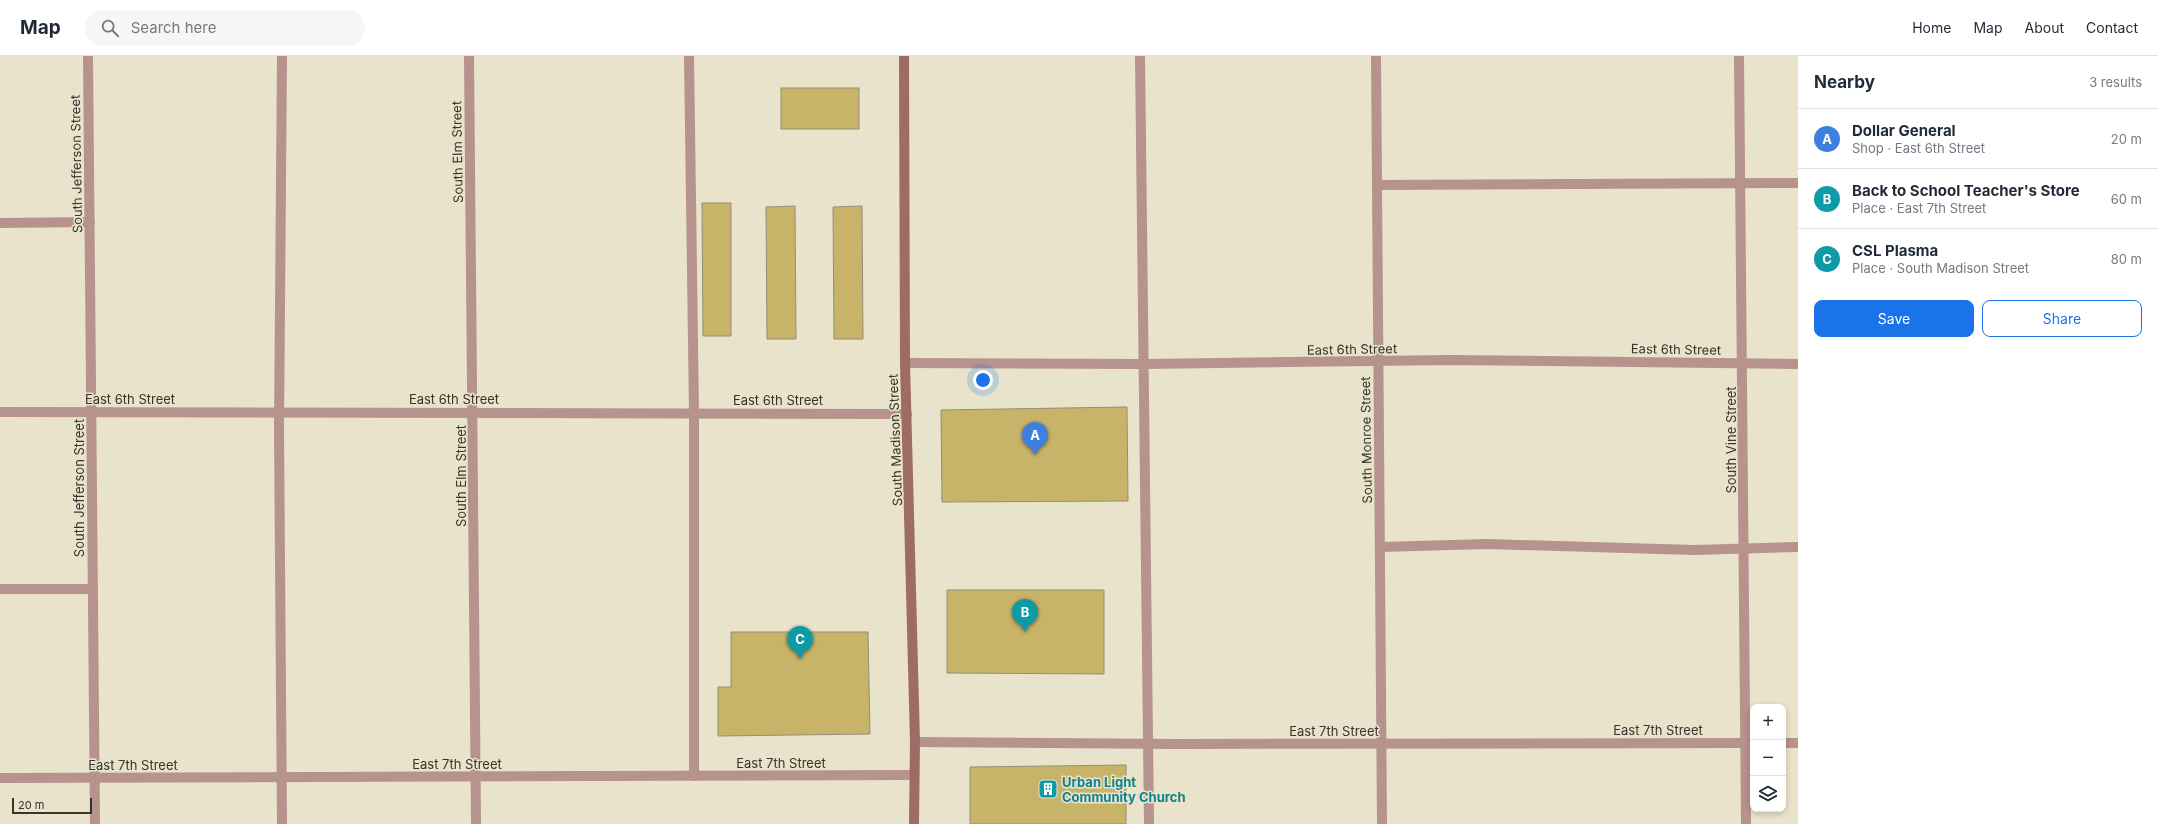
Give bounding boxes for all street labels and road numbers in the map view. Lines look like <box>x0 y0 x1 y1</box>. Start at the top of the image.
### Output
street label: South Jefferson Street <box>67 95 85 233</box>
street label: South Elm Street <box>448 101 466 203</box>
street label: East 6th Street <box>1307 340 1397 358</box>
street label: East 6th Street <box>1631 340 1721 358</box>
street label: South Madison Street <box>885 374 905 506</box>
street label: South Monroe Street <box>1357 376 1375 504</box>
street label: South Vine Street <box>1723 386 1739 494</box>
street label: East 6th Street <box>85 391 175 407</box>
street label: East 6th Street <box>409 391 499 407</box>
street label: East 6th Street <box>733 392 823 408</box>
street label: South Jefferson Street <box>71 419 87 557</box>
street label: South Elm Street <box>453 425 469 527</box>
street label: East 7th Street <box>1613 722 1703 738</box>
street label: East 7th Street <box>1289 723 1379 739</box>
street label: East 7th Street <box>736 755 826 771</box>
street label: East 7th Street <box>412 756 502 772</box>
street label: East 7th Street <box>88 757 178 773</box>

